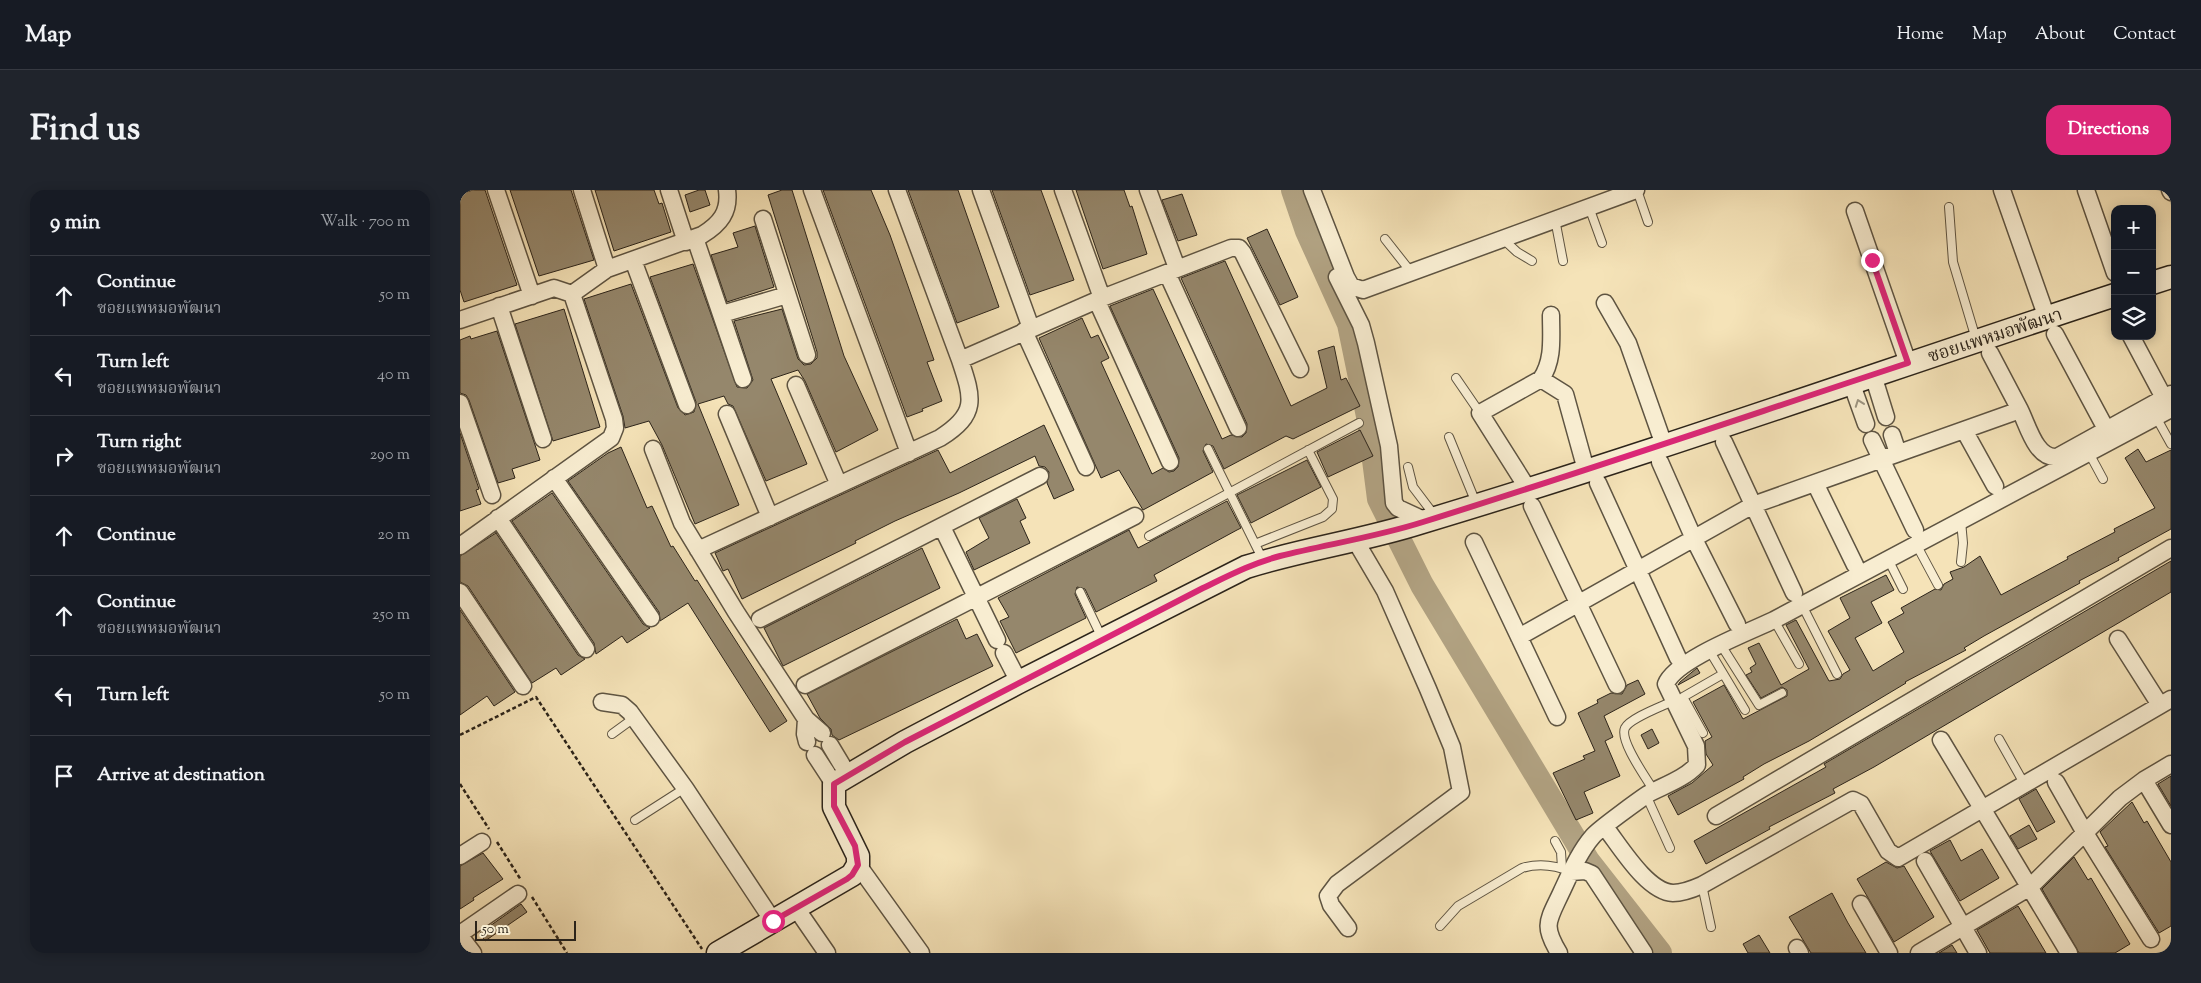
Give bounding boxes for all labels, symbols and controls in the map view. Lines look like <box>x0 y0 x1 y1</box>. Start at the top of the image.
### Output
text: Map <box>25 18 71 52</box>
text: Home <box>1897 22 1944 48</box>
text: Map <box>1972 22 2007 48</box>
text: About <box>2035 22 2085 48</box>
text: Contact <box>2113 22 2176 48</box>
text: Find us <box>30 105 140 156</box>
button: Directions <box>2046 105 2171 155</box>
map controls <box>2111 205 2156 340</box>
button: + <box>2111 205 2156 250</box>
text: 9 min <box>50 208 100 238</box>
text: Walk · 700 m <box>320 211 410 234</box>
route end <box>1861 249 1884 272</box>
button: − <box>2111 250 2156 295</box>
text: Continue <box>97 269 176 296</box>
icon: ahead <box>50 282 78 310</box>
text: 50 m <box>379 284 410 307</box>
button: layers <box>2111 295 2156 340</box>
text: ซอยแพหมอพัฒนา <box>97 298 221 321</box>
street label: ซอยแพหมอพัฒนา <box>1925 303 2066 371</box>
text: Turn left <box>97 349 169 376</box>
icon: left <box>50 362 78 390</box>
text: 40 m <box>377 364 410 387</box>
text: ซอยแพหมอพัฒนา <box>97 378 221 401</box>
one-way arrow <box>1855 399 1865 408</box>
text: Turn right <box>97 429 181 456</box>
icon: right <box>50 442 78 470</box>
text: 290 m <box>370 444 410 467</box>
text: ซอยแพหมอพัฒนา <box>97 458 221 481</box>
icon: ahead <box>50 522 78 550</box>
text: Continue <box>97 522 176 549</box>
text: 20 m <box>377 524 410 547</box>
text: Continue <box>97 589 176 616</box>
icon: ahead <box>50 602 78 630</box>
text: 250 m <box>372 604 410 627</box>
text: ซอยแพหมอพัฒนา <box>97 618 221 641</box>
icon: left <box>50 682 78 710</box>
text: Turn left <box>97 682 169 709</box>
text: 50 m <box>379 684 410 707</box>
icon: arrive <box>50 762 78 790</box>
text: Arrive at destination <box>97 762 265 789</box>
route start <box>762 910 785 933</box>
scale bar <box>475 918 576 941</box>
text: 50 m <box>482 920 509 940</box>

